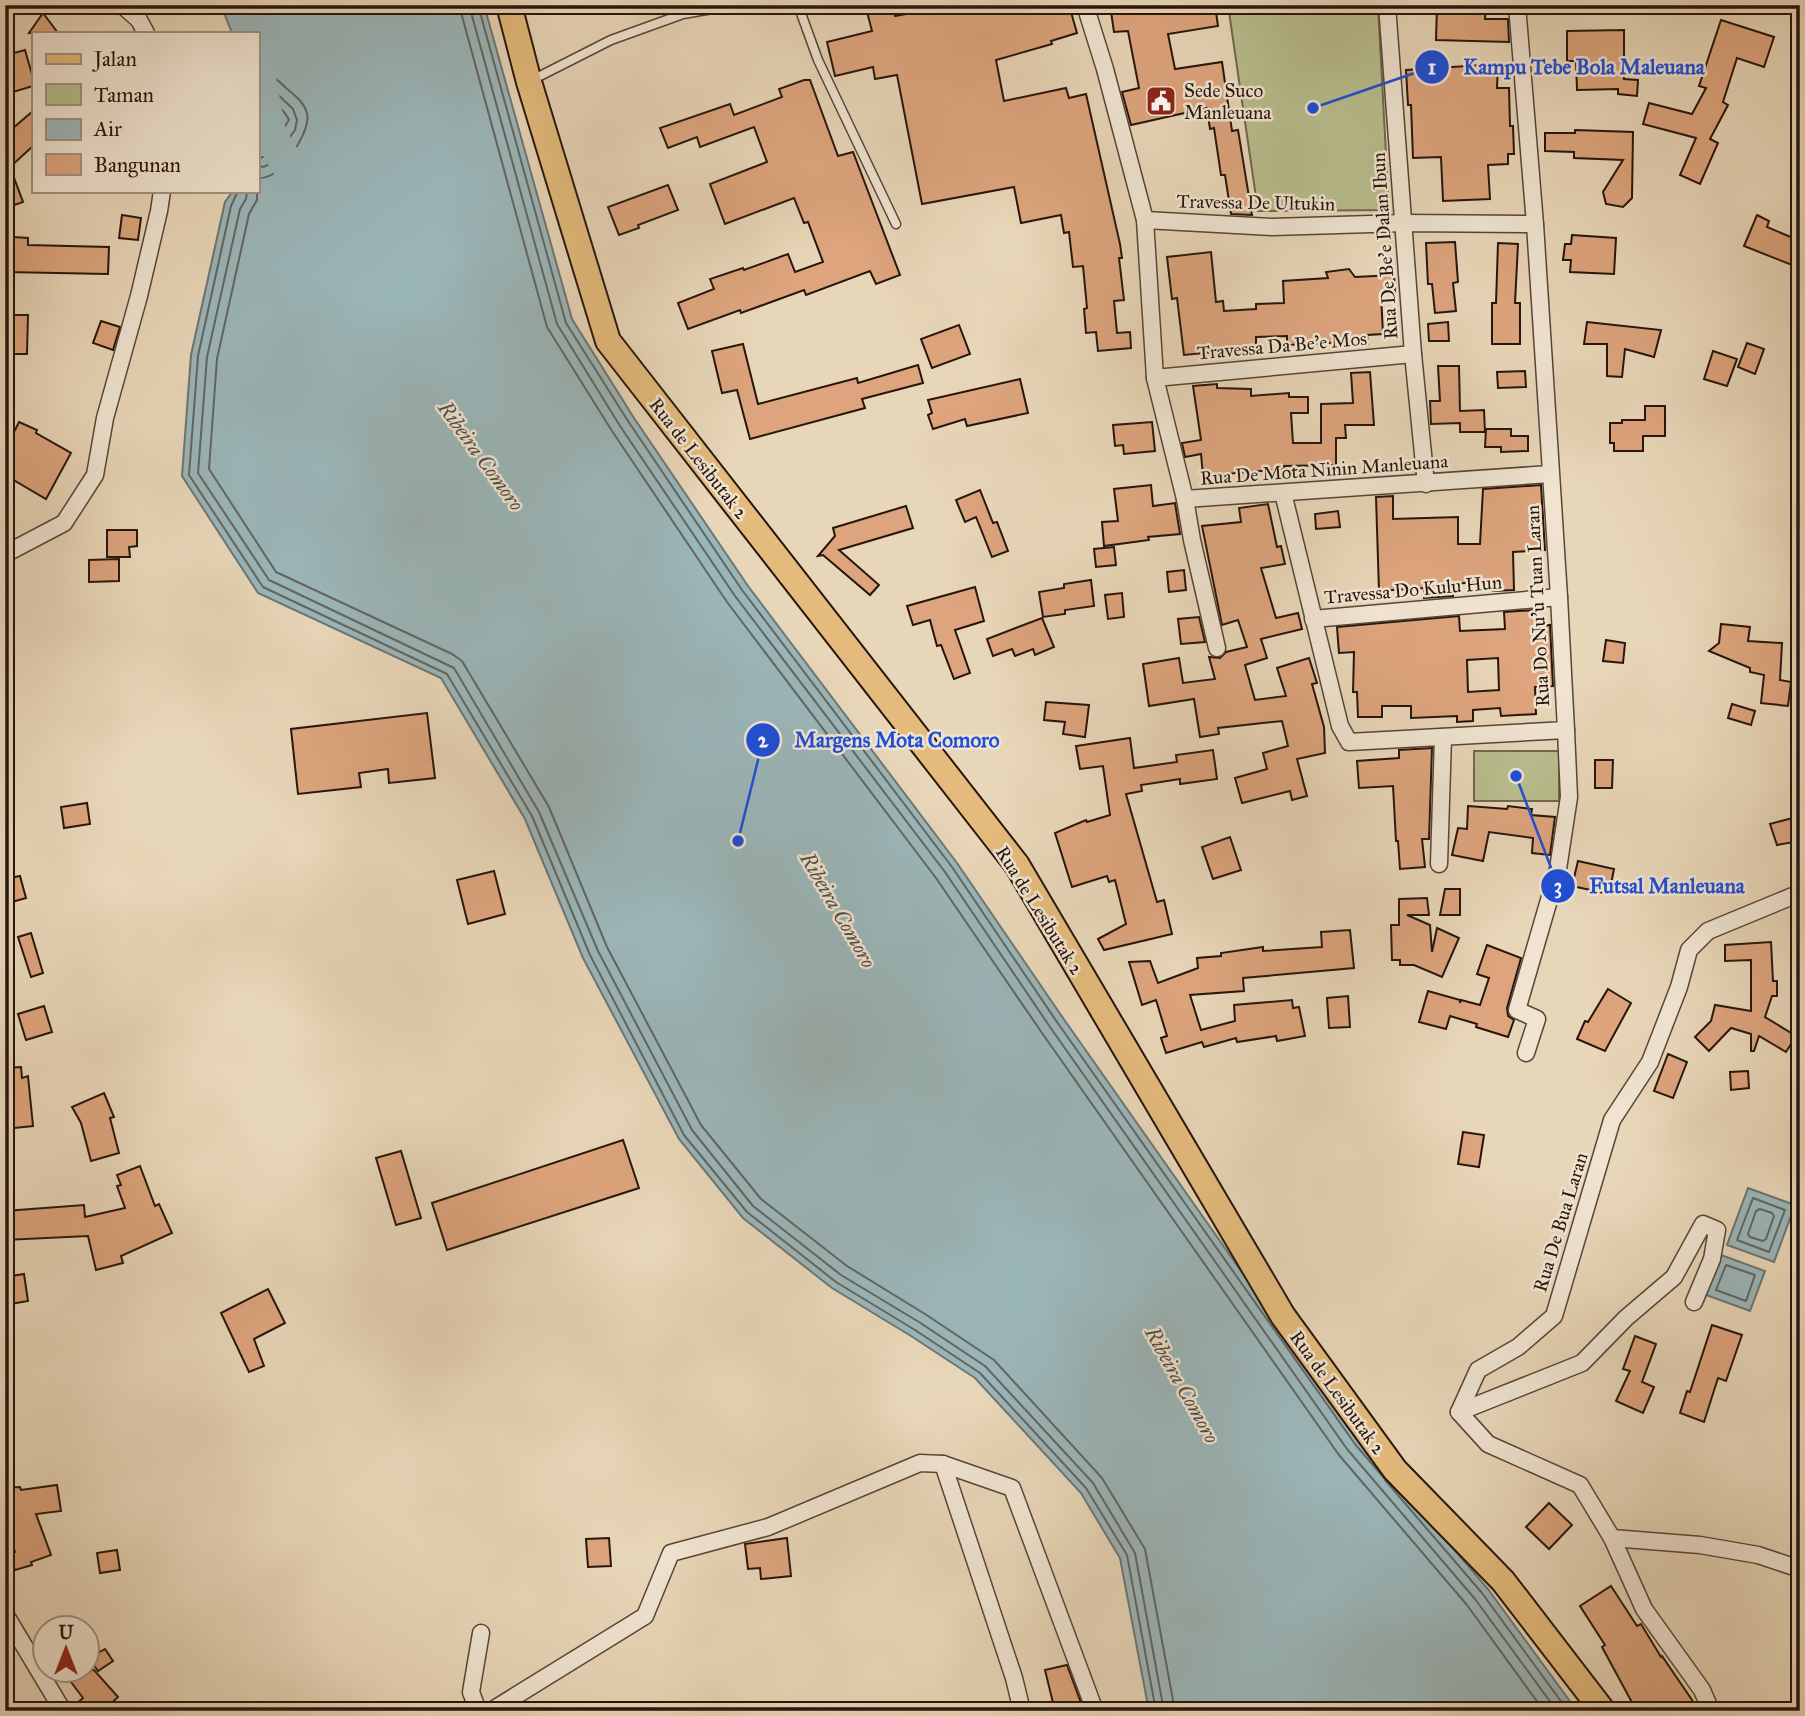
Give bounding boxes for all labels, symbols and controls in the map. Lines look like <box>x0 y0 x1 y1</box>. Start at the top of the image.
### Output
legend <box>32 32 259 192</box>
text: Jalan <box>92 46 137 72</box>
callout: Kampu Tebe Bola Maleuana <box>1414 46 1719 88</box>
text: 1 <box>1428 54 1436 80</box>
text: Kampu Tebe Bola Maleuana <box>1463 54 1706 80</box>
place label: Sede Suco Manleuana <box>1184 79 1272 124</box>
text: Taman <box>94 82 154 108</box>
public building icon: Sede Suco Manleuana <box>1144 84 1178 118</box>
text: Air <box>93 116 122 142</box>
text: Bangunan <box>94 152 181 178</box>
street label: Rua De Be’e Dalan Ibun <box>1366 152 1403 340</box>
street label: Travessa De Ultukin <box>1177 190 1335 215</box>
street label: Travessa Da Be’e Mos <box>1196 327 1368 364</box>
street label: Rua de Lesibutak 2 <box>644 393 753 524</box>
water label: Ribeira Comoro <box>432 395 530 516</box>
street label: Rua De Mota Ninin Manleuana <box>1199 449 1450 490</box>
street label: Rua Do Nu’u Tuan Laran <box>1521 505 1554 707</box>
street label: Travessa Do Kulu Hun <box>1323 570 1503 609</box>
callout: Margens Mota Comoro <box>745 719 1014 761</box>
text: 2 <box>758 727 769 753</box>
text: Margens Mota Comoro <box>794 727 1000 753</box>
street label: Rua de Lesibutak 2 <box>991 842 1089 979</box>
water label: Ribeira Comoro <box>794 847 882 973</box>
callout: Futsal Manleuana <box>1540 865 1759 907</box>
text: 3 <box>1554 873 1562 899</box>
text: Futsal Manleuana <box>1589 873 1746 899</box>
street label: Rua De Bua Laran <box>1528 1150 1593 1295</box>
water label: Ribeira Comoro <box>1139 1321 1225 1448</box>
street label: Rua de Lesibutak 2 <box>1285 1326 1391 1459</box>
north arrow <box>32 1614 102 1684</box>
text: U <box>58 1621 74 1644</box>

